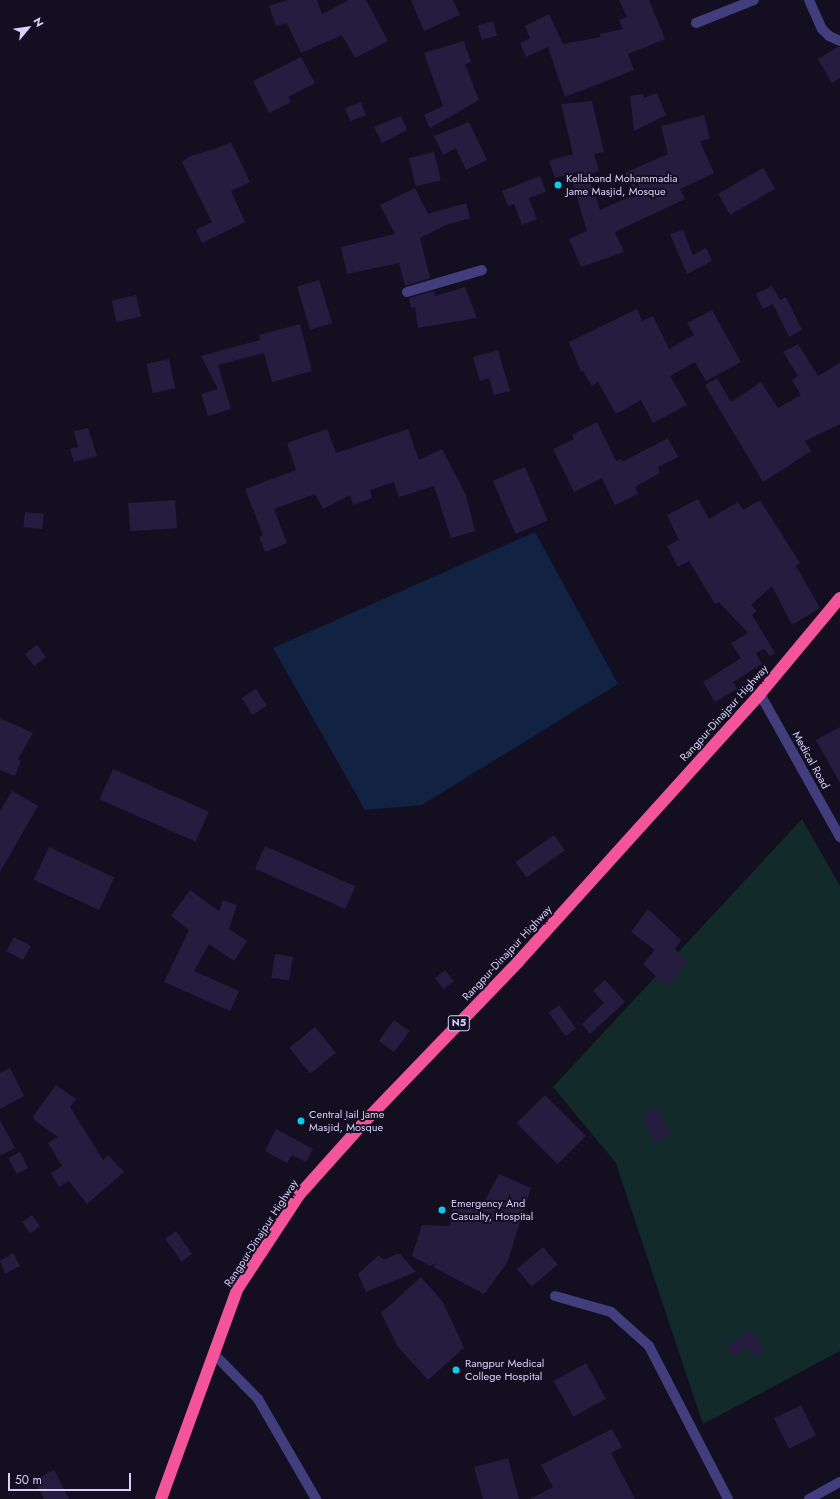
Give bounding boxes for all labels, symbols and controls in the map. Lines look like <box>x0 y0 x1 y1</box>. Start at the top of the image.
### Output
north arrow <box>8 8 48 48</box>
text: N <box>29 14 48 30</box>
place label: Kellaband Mohammadia Jame Masjid, Mosque <box>566 172 678 198</box>
marker: Kellaband Mohammadia Jame Masjid, Mosque <box>553 180 563 190</box>
street label: Rangpur-Dinajpur Highway <box>677 662 771 764</box>
street label: Medical Road <box>790 729 832 791</box>
street label: Rangpur-Dinajpur Highway <box>459 903 555 1003</box>
road number: N5 <box>447 1015 471 1031</box>
place label: Central Jail Jame Masjid, Mosque <box>309 1108 384 1134</box>
marker: Central Jail Jame Masjid, Mosque <box>296 1116 306 1126</box>
street label: Rangpur-Dinajpur Highway <box>221 1177 301 1289</box>
place label: Emergency And Casualty, Hospital <box>451 1197 533 1223</box>
marker: Emergency And Casualty, Hospital <box>436 1204 448 1216</box>
place label: Rangpur Medical College Hospital <box>465 1357 544 1383</box>
marker: Rangpur Medical College Hospital <box>450 1364 462 1376</box>
scale bar <box>10 1465 133 1491</box>
text: 50 m <box>15 1471 42 1489</box>

